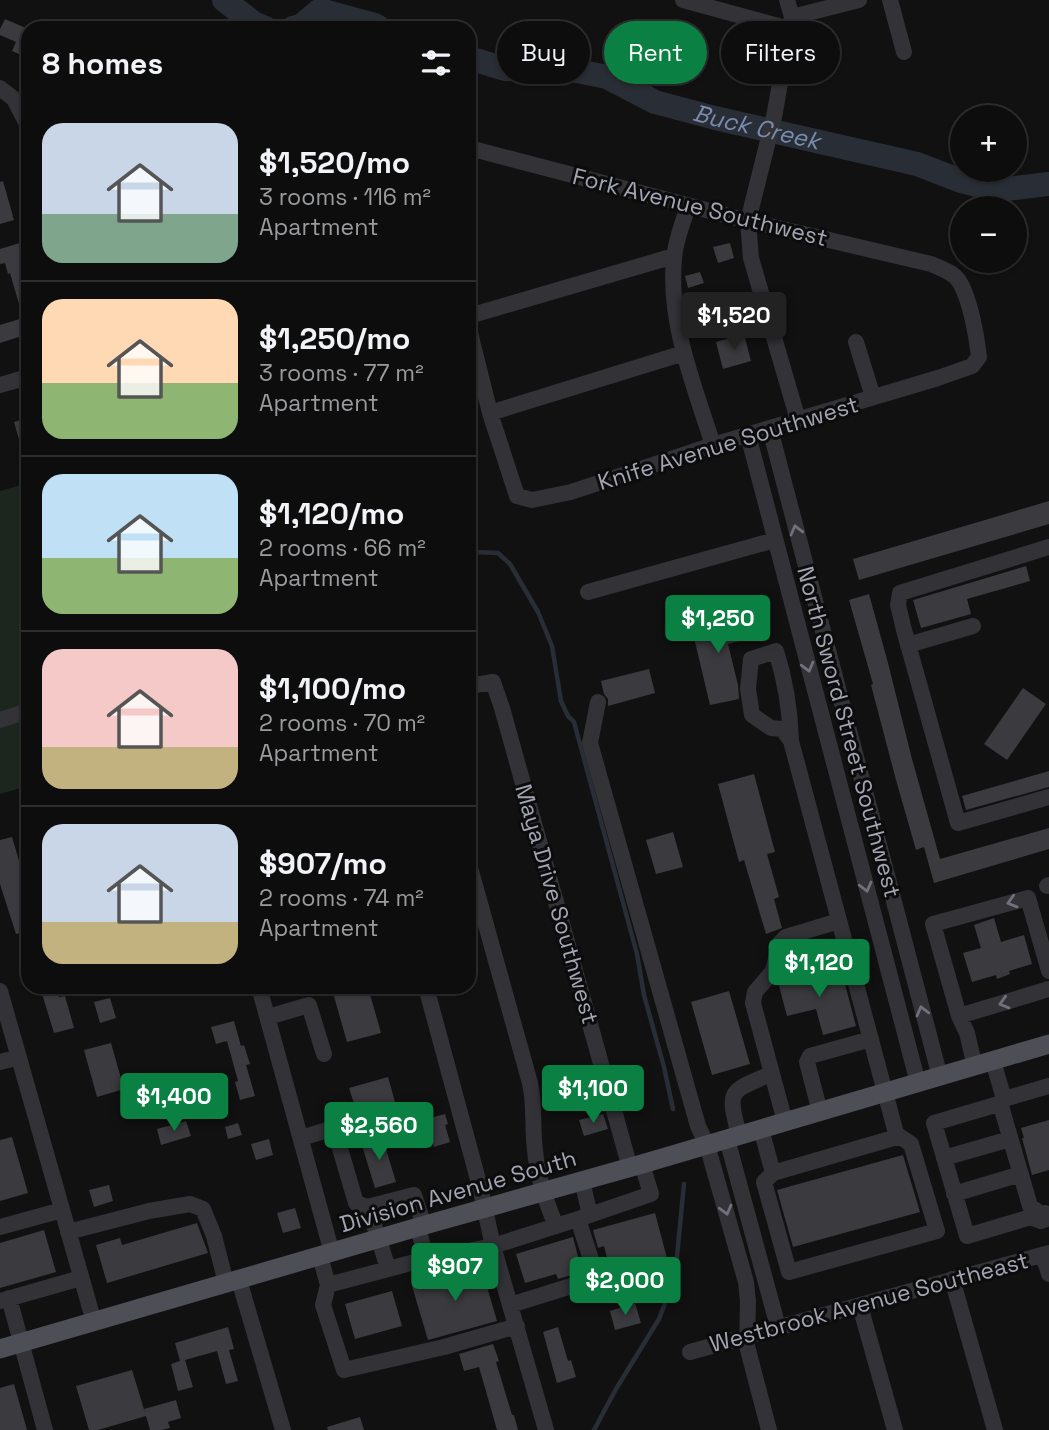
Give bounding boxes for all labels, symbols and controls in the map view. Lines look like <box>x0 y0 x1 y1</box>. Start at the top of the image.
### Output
chip: Buy <box>497 21 590 84</box>
chip: Rent <box>604 21 707 84</box>
chip: Filters <box>721 21 840 84</box>
text: 8 homes <box>42 44 163 83</box>
icon: filters <box>417 44 455 82</box>
water label: Buck Creek <box>690 97 826 157</box>
map controls <box>950 105 1027 273</box>
button: + <box>950 105 1027 182</box>
text: $1,520/mo <box>259 143 410 182</box>
icon: home <box>98 151 182 235</box>
street label: Fork Avenue Southwest <box>570 161 830 253</box>
text: 3 rooms · 116 m² <box>259 182 431 212</box>
button: − <box>950 196 1027 273</box>
text: Apartment <box>259 212 379 242</box>
pin: $1,520 <box>677 292 791 352</box>
text: $1,520 <box>697 300 771 330</box>
text: $1,250/mo <box>259 319 410 358</box>
icon: home <box>98 327 182 411</box>
text: 3 rooms · 77 m² <box>259 358 424 388</box>
text: Apartment <box>259 388 379 418</box>
street label: Knife Avenue Southwest <box>594 389 862 497</box>
text: $1,120/mo <box>259 494 404 533</box>
icon: home <box>98 502 182 586</box>
one-way arrow <box>790 524 804 536</box>
text: 2 rooms · 66 m² <box>259 533 426 563</box>
text: Apartment <box>259 563 379 593</box>
street label: North Sword Street Southwest <box>790 563 908 901</box>
pin: $1,250 <box>661 596 775 655</box>
text: $1,250 <box>681 603 755 633</box>
one-way arrow <box>800 661 815 673</box>
text: $1,100/mo <box>259 669 406 708</box>
icon: home <box>98 677 182 761</box>
text: 2 rooms · 70 m² <box>259 708 425 738</box>
text: Apartment <box>259 738 379 768</box>
street label: Maya Drive Southwest <box>508 781 606 1027</box>
text: $907/mo <box>259 844 387 883</box>
icon: home <box>98 852 182 936</box>
one-way arrow <box>858 881 872 893</box>
text: 2 rooms · 74 m² <box>259 883 424 913</box>
one-way arrow <box>1006 894 1018 908</box>
text: Apartment <box>259 913 379 943</box>
pin: $1,120 <box>762 940 876 999</box>
text: $1,120 <box>785 947 853 977</box>
one-way arrow <box>998 994 1010 1009</box>
one-way arrow <box>916 1005 930 1017</box>
pin: $1,100 <box>536 1066 650 1125</box>
text: $1,100 <box>558 1073 628 1103</box>
pin: $1,400 <box>117 1074 231 1133</box>
text: $1,400 <box>136 1081 212 1111</box>
pin: $2,560 <box>322 1102 436 1162</box>
text: $2,560 <box>340 1110 418 1140</box>
street label: Division Avenue South <box>336 1143 580 1239</box>
one-way arrow <box>717 1204 732 1216</box>
pin: $907 <box>414 1244 496 1303</box>
street label: Westbrook Avenue Southeast <box>706 1245 1032 1359</box>
text: $907 <box>427 1251 483 1281</box>
pin: $2,000 <box>568 1258 682 1317</box>
text: $2,000 <box>586 1265 664 1295</box>

